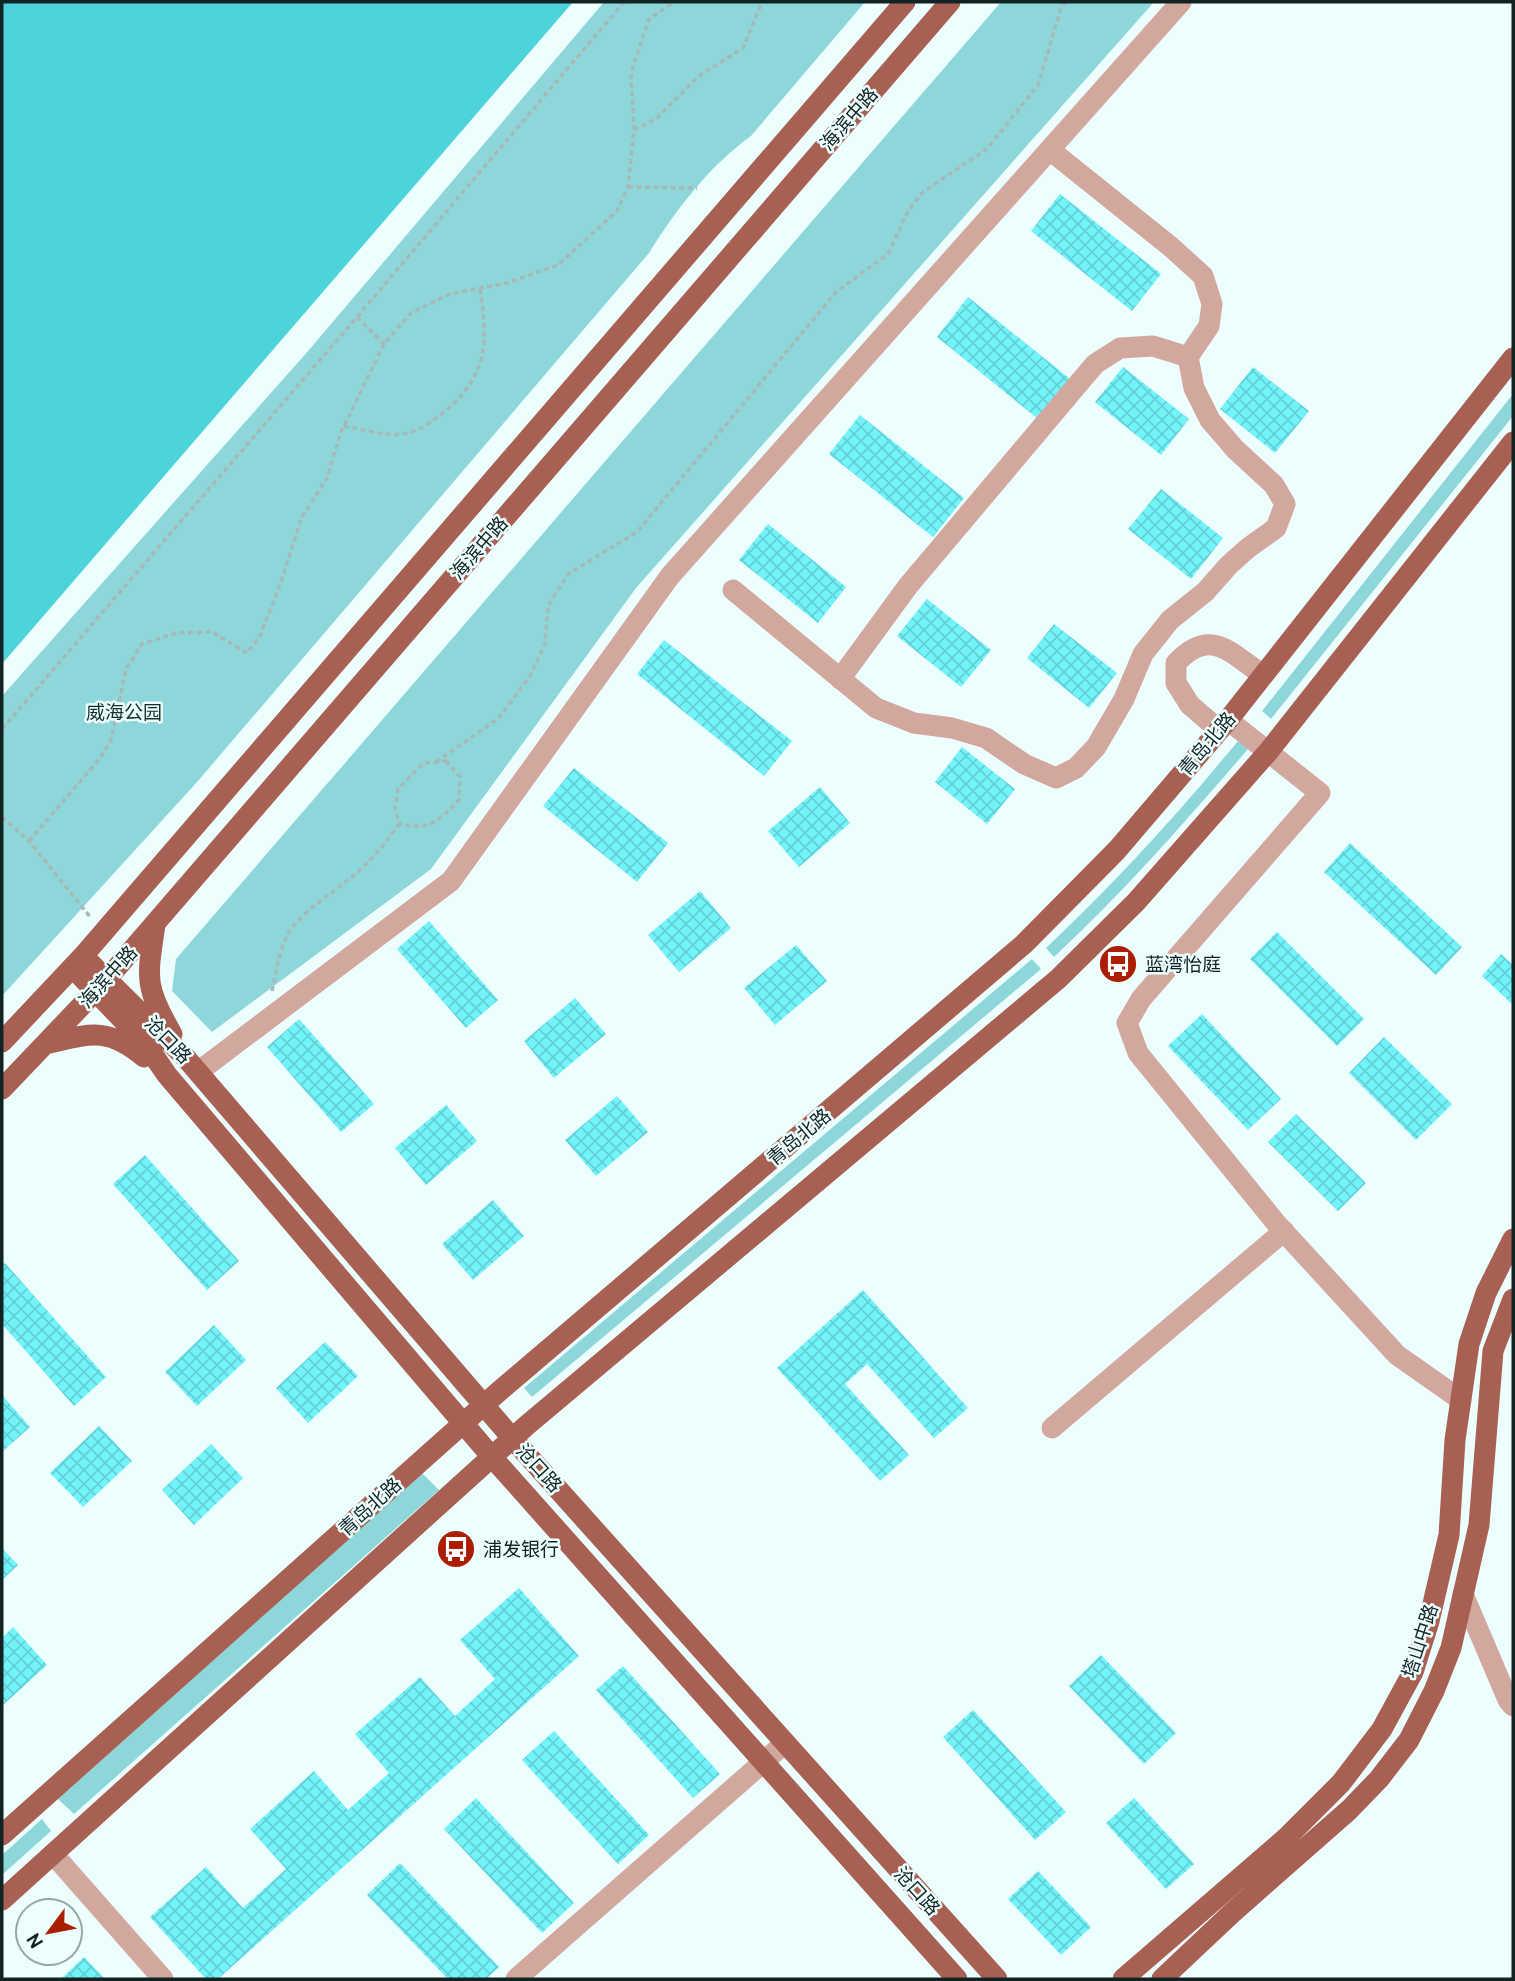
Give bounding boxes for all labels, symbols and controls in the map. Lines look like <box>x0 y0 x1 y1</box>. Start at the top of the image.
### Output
street label: 海滨中路 <box>815 83 883 155</box>
street label: 海滨中路 <box>445 512 513 584</box>
park label: 威海公园 <box>86 701 162 724</box>
street label: 青岛北路 <box>1174 707 1240 781</box>
street label: 海滨中路 <box>74 941 142 1013</box>
bus stop icon: 蓝湾怡庭 <box>1097 943 1139 985</box>
place label: 蓝湾怡庭 <box>1145 953 1221 976</box>
street label: 沧口路 <box>140 1012 196 1068</box>
street label: 青岛北路 <box>762 1104 836 1170</box>
street label: 沧口路 <box>511 1439 567 1497</box>
street label: 青岛北路 <box>334 1473 406 1541</box>
bus stop icon: 浦发银行 <box>435 1528 477 1570</box>
place label: 浦发银行 <box>483 1538 559 1561</box>
street label: 塔山中路 <box>1397 1601 1443 1681</box>
street label: 沧口路 <box>889 1862 945 1920</box>
north arrow <box>14 1897 84 1967</box>
text: N <box>22 1929 48 1953</box>

